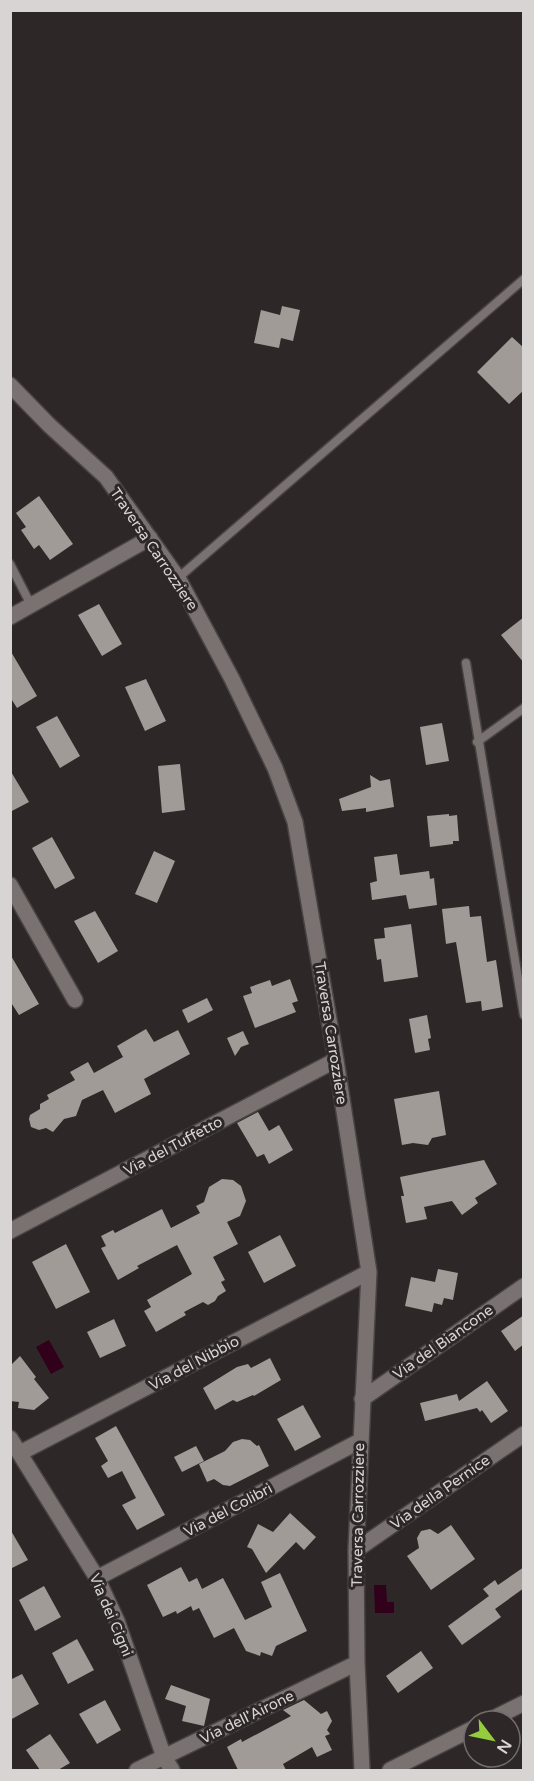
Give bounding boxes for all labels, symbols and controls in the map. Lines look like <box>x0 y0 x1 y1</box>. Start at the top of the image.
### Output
street label: Traversa Carrozziere <box>106 484 202 614</box>
street label: Traversa Carrozziere <box>311 960 351 1106</box>
street label: Via del Tuffetto <box>120 1112 226 1180</box>
street label: Via del Biancone <box>389 1301 497 1383</box>
street label: Via del Nibbio <box>146 1332 242 1394</box>
street label: Traversa Carrozziere <box>348 1443 368 1587</box>
street label: Via della Pernice <box>387 1451 493 1533</box>
street label: Via del Colibrì <box>181 1479 275 1541</box>
street label: Via dei Cigni <box>85 1571 137 1659</box>
street label: Via dell'Airone <box>197 1687 297 1747</box>
north arrow <box>462 1709 522 1769</box>
text: N <box>492 1736 516 1757</box>

